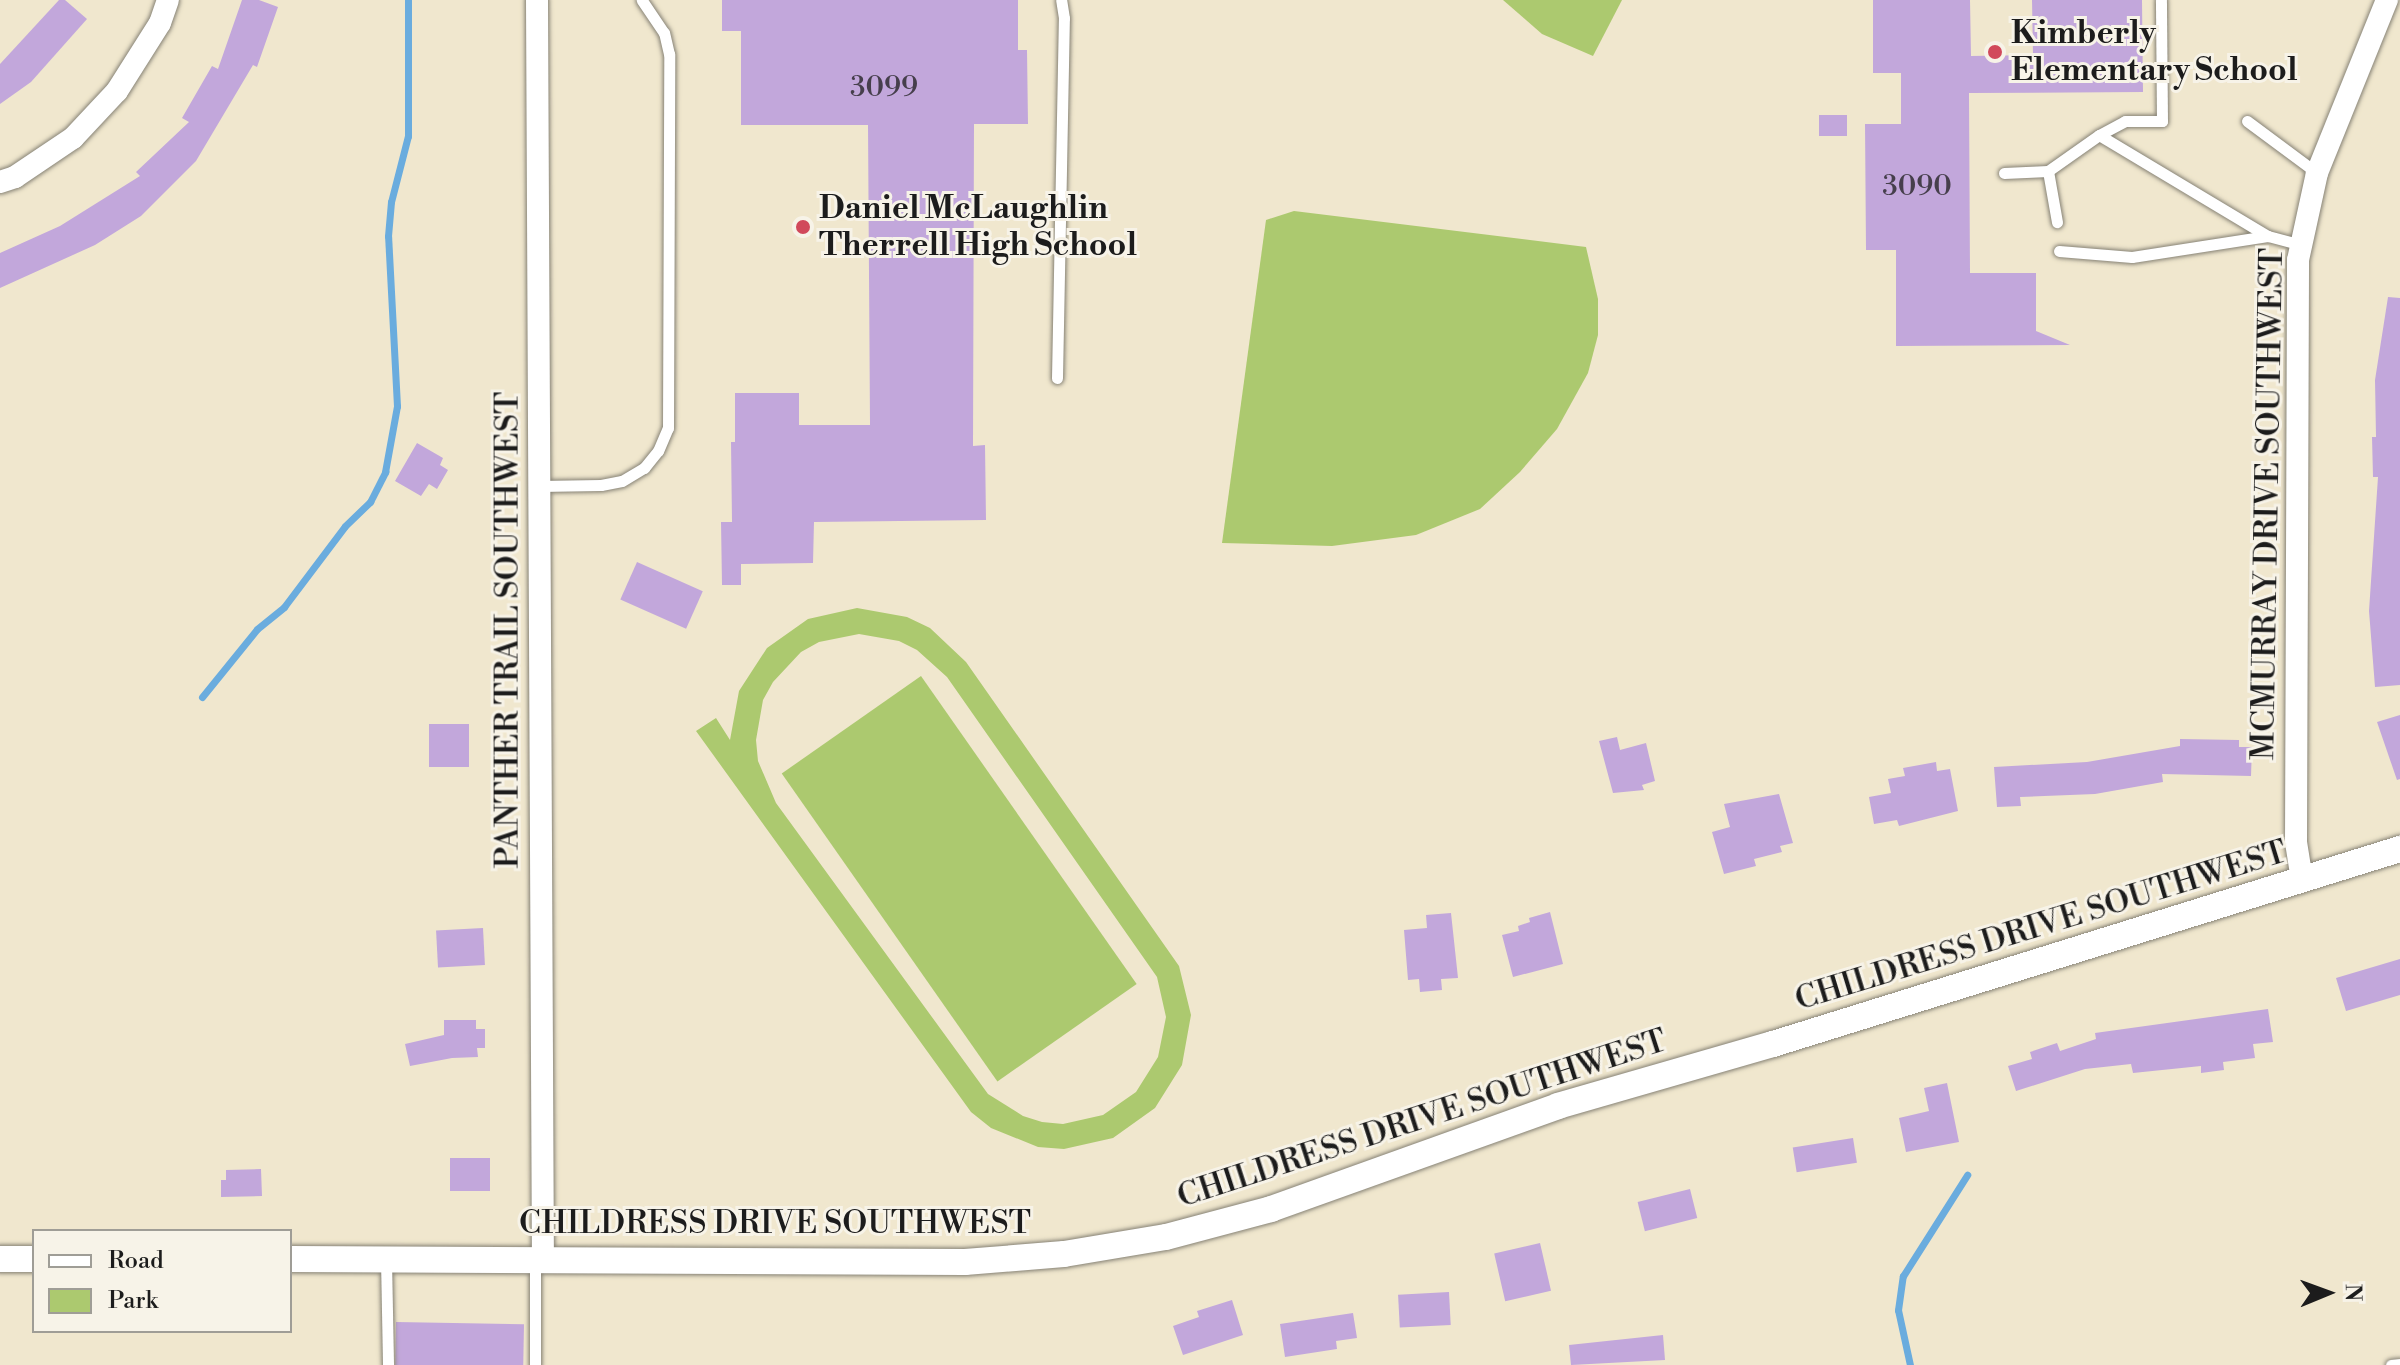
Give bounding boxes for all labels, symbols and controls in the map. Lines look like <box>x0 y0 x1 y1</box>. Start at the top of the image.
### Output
place label: Kimberly Elementary School <box>2011 15 2297 90</box>
marker: Kimberly Elementary School <box>1986 43 2004 61</box>
house number: 3099 <box>850 71 918 105</box>
house number: 3090 <box>1882 170 1952 204</box>
place label: Daniel McLaughlin Therrell High School <box>819 190 1137 265</box>
marker: Daniel McLaughlin Therrell High School <box>794 218 812 236</box>
street label: MCMURRAY DRIVE SOUTHWEST <box>2244 247 2292 761</box>
street label: PANTHER TRAIL SOUTHWEST <box>489 392 527 868</box>
street label: CHILDRESS DRIVE SOUTHWEST <box>1791 833 2291 1019</box>
street label: CHILDRESS DRIVE SOUTHWEST <box>1173 1022 1671 1216</box>
street label: CHILDRESS DRIVE SOUTHWEST <box>519 1204 1031 1242</box>
legend <box>32 1229 292 1333</box>
text: Road <box>108 1246 164 1276</box>
north arrow <box>2288 1253 2368 1333</box>
text: N <box>2339 1284 2366 1302</box>
text: Park <box>108 1286 158 1316</box>

